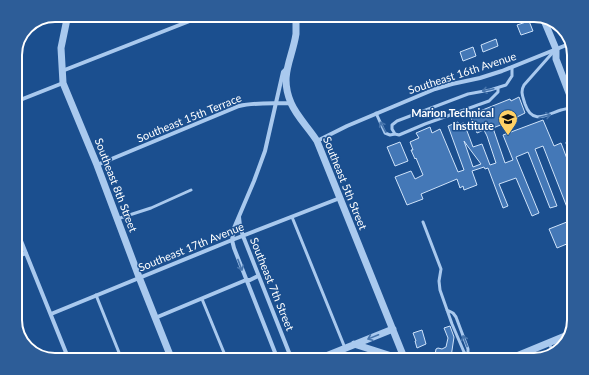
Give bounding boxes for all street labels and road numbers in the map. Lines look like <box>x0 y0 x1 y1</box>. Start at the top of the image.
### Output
street label: Southeast 16th Avenue <box>406 49 518 96</box>
street label: Southeast 15th Terrace <box>135 90 243 145</box>
street label: Southeast 5th Street <box>321 134 370 231</box>
street label: Southeast 8th Street <box>93 136 140 234</box>
street label: Southeast 17th Avenue <box>136 219 246 274</box>
street label: Southeast 7th Street <box>248 235 297 332</box>

